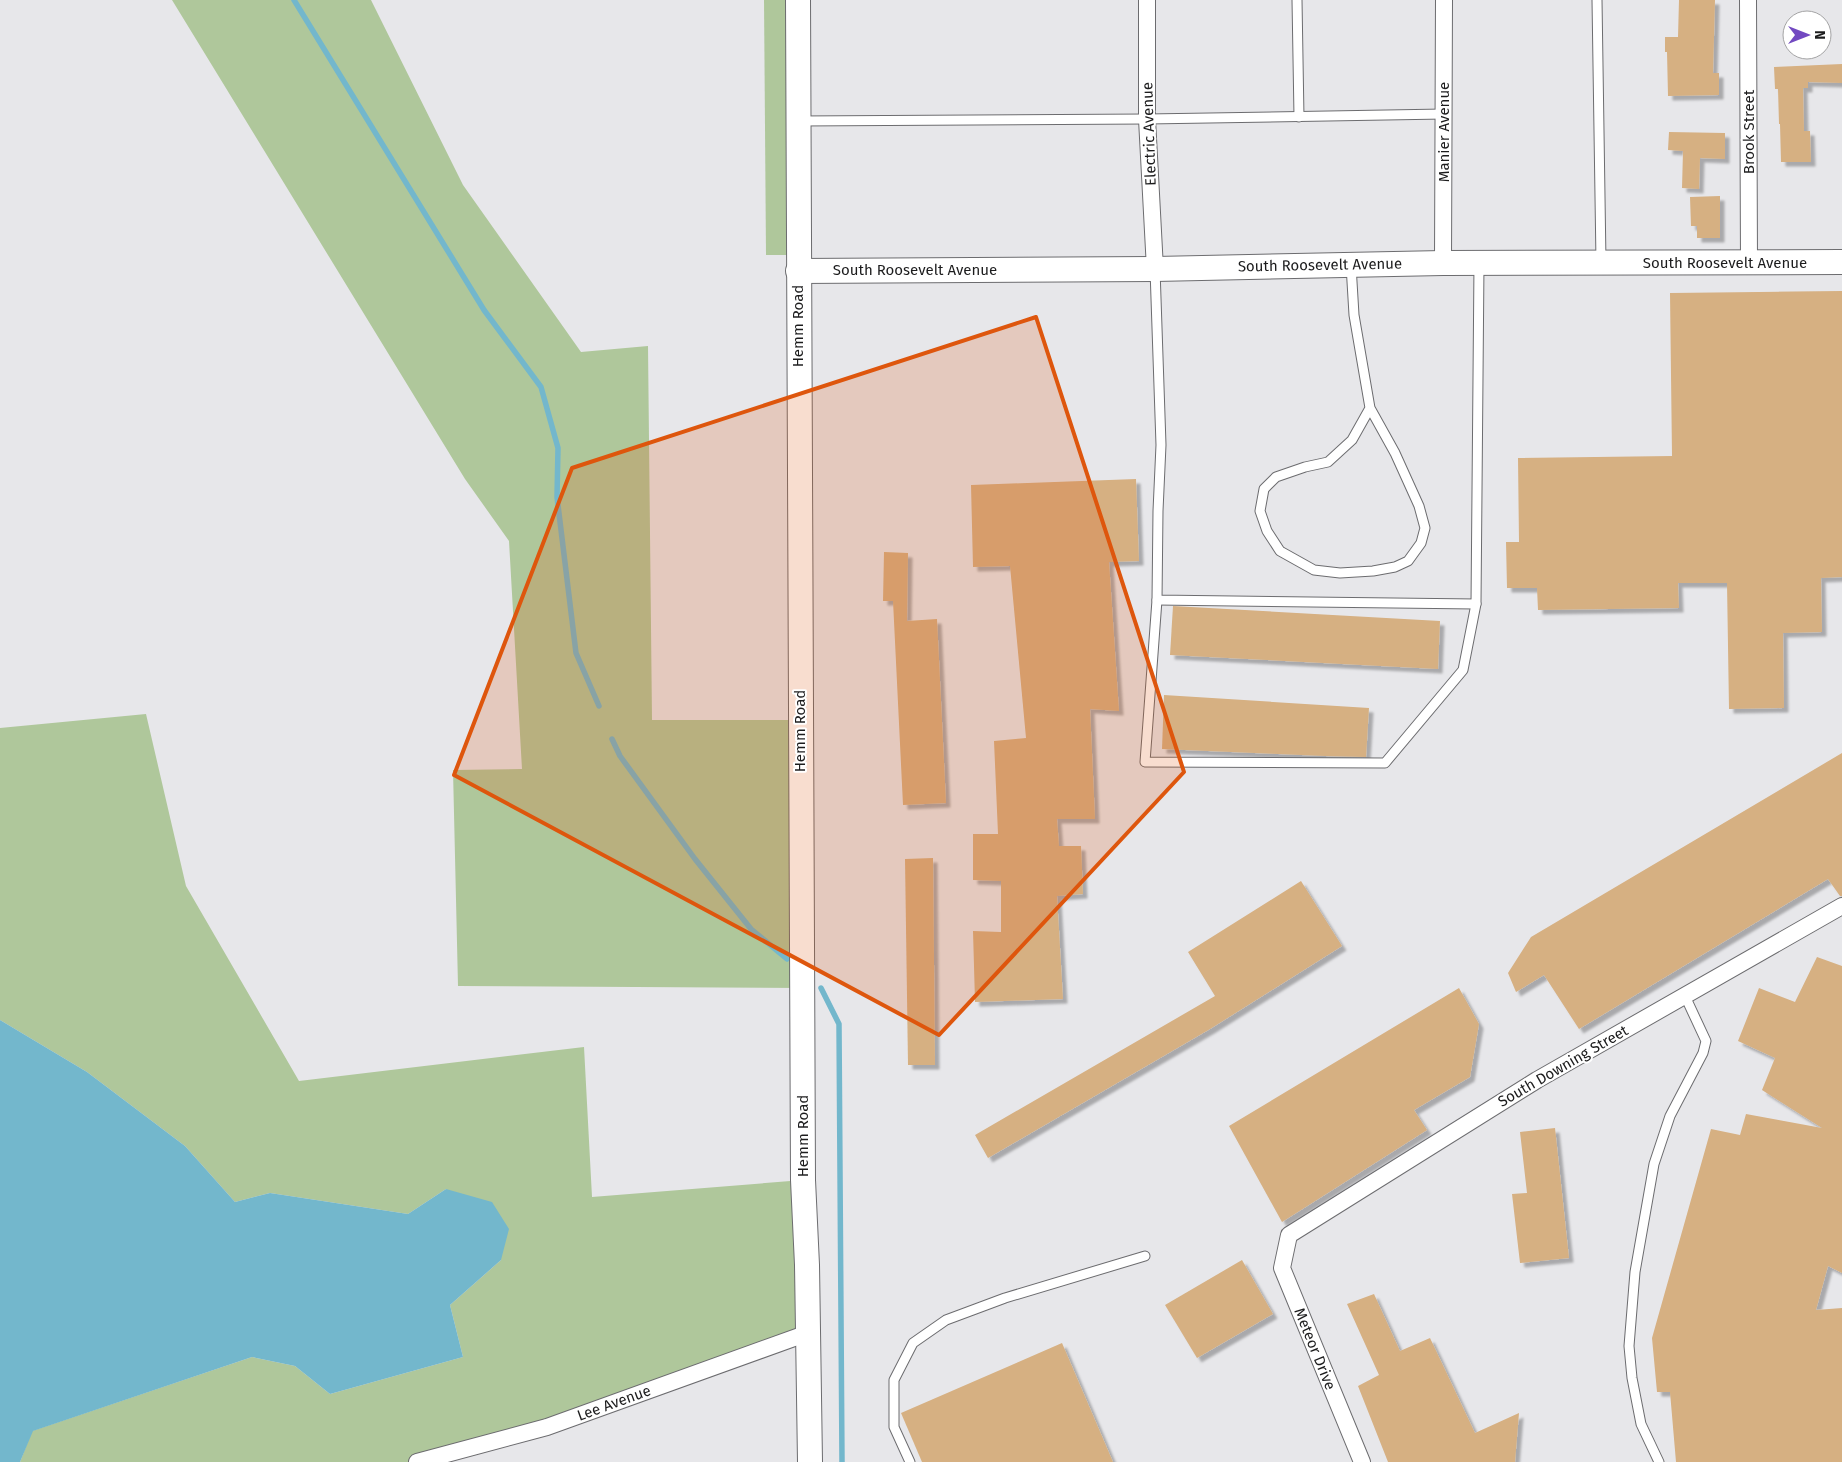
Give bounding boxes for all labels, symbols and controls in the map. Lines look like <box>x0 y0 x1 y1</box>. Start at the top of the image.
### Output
north arrow <box>1782 10 1832 60</box>
text: N <box>1811 30 1828 40</box>
street label: Electric Avenue <box>1138 82 1160 186</box>
street label: Manier Avenue <box>1435 82 1453 182</box>
street label: Brook Street <box>1740 89 1758 174</box>
street label: South Roosevelt Avenue <box>1643 254 1807 272</box>
street label: South Roosevelt Avenue <box>1238 255 1402 275</box>
street label: South Roosevelt Avenue <box>833 261 997 279</box>
street label: Hemm Road <box>789 285 807 367</box>
street label: Hemm Road <box>791 690 809 772</box>
street label: South Downing Street <box>1495 1021 1632 1111</box>
street label: Hemm Road <box>794 1095 812 1177</box>
street label: Meteor Drive <box>1290 1305 1340 1393</box>
street label: Lee Avenue <box>575 1381 653 1425</box>

